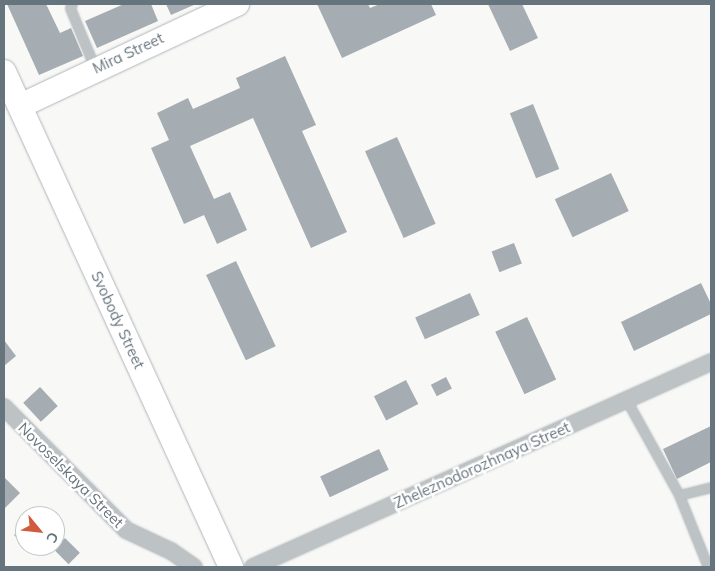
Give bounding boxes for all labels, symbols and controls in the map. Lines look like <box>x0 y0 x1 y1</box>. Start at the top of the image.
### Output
street label: Mira Street <box>90 29 166 77</box>
street label: Svobody Street <box>88 268 148 372</box>
street label: Zheleznodorozhnaya Street <box>391 418 573 512</box>
street label: Novoselskaya Street <box>15 419 127 531</box>
north arrow <box>15 506 65 556</box>
text: С <box>42 529 63 546</box>

